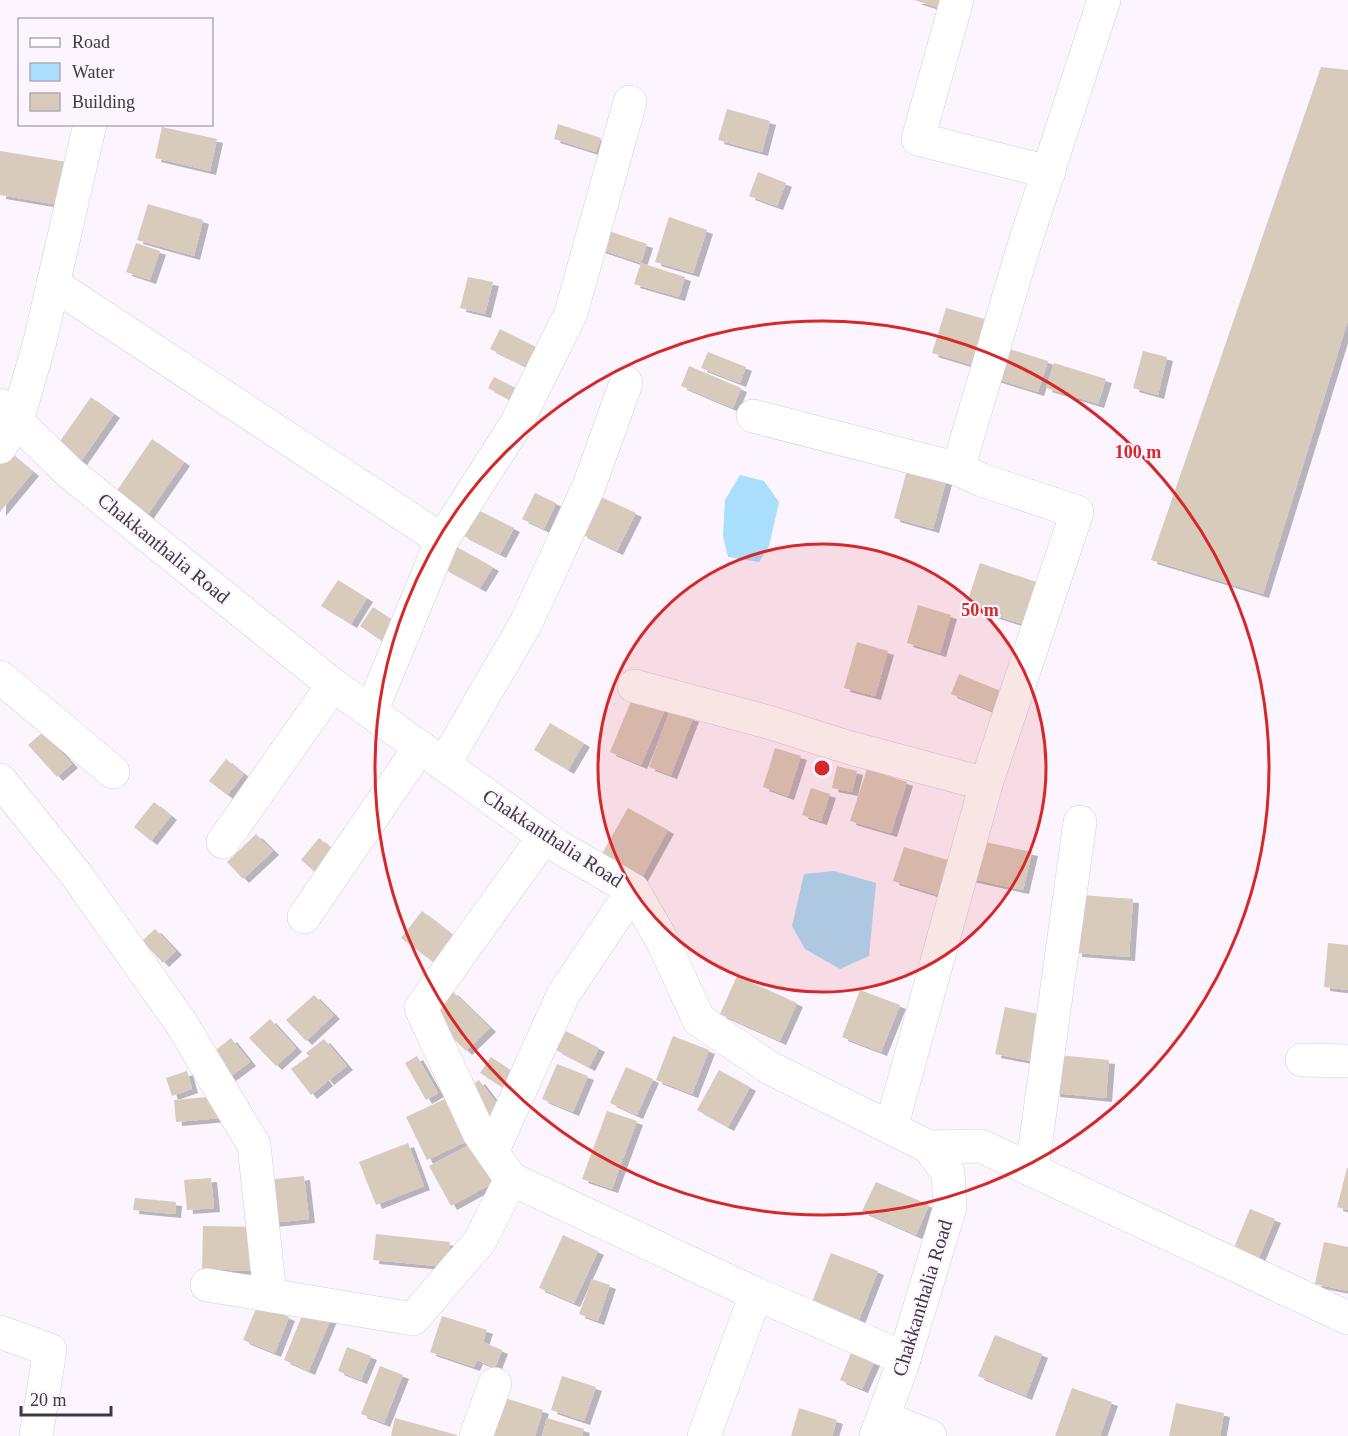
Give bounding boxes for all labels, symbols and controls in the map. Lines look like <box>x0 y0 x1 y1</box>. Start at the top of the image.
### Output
legend <box>18 18 213 126</box>
text: Road <box>72 32 110 52</box>
text: Water <box>72 62 115 82</box>
text: Building <box>72 92 135 112</box>
text: 100 m <box>1115 442 1161 462</box>
street label: Chakkanthalia Road <box>94 488 234 608</box>
text: 50 m <box>961 600 999 620</box>
centre of rings <box>812 758 832 778</box>
street label: Chakkanthalia Road <box>479 784 627 892</box>
street label: Chakkanthalia Road <box>888 1217 956 1379</box>
scale bar <box>21 1379 111 1417</box>
text: 20 m <box>30 1390 67 1410</box>

